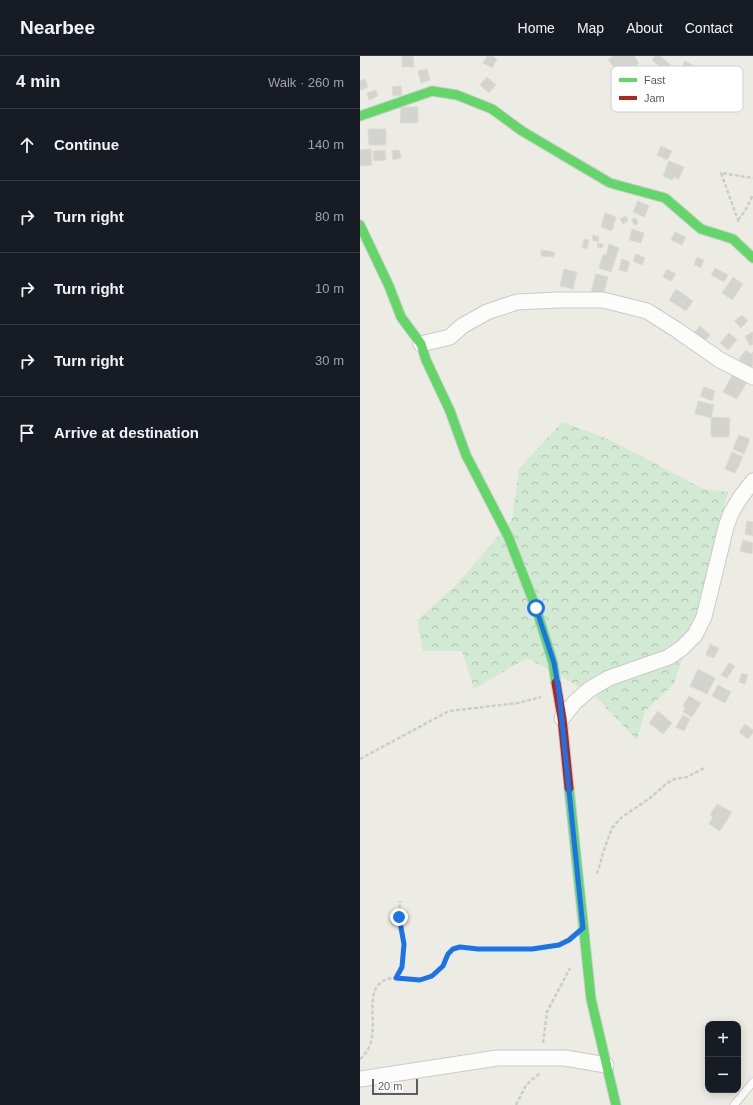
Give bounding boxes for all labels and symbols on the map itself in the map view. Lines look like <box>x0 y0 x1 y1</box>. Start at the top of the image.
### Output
legend <box>611 66 743 112</box>
text: Fast <box>644 74 665 86</box>
text: Jam <box>644 92 665 104</box>
route start <box>527 599 545 617</box>
route end <box>390 908 408 926</box>
scale bar <box>372 1077 418 1096</box>

